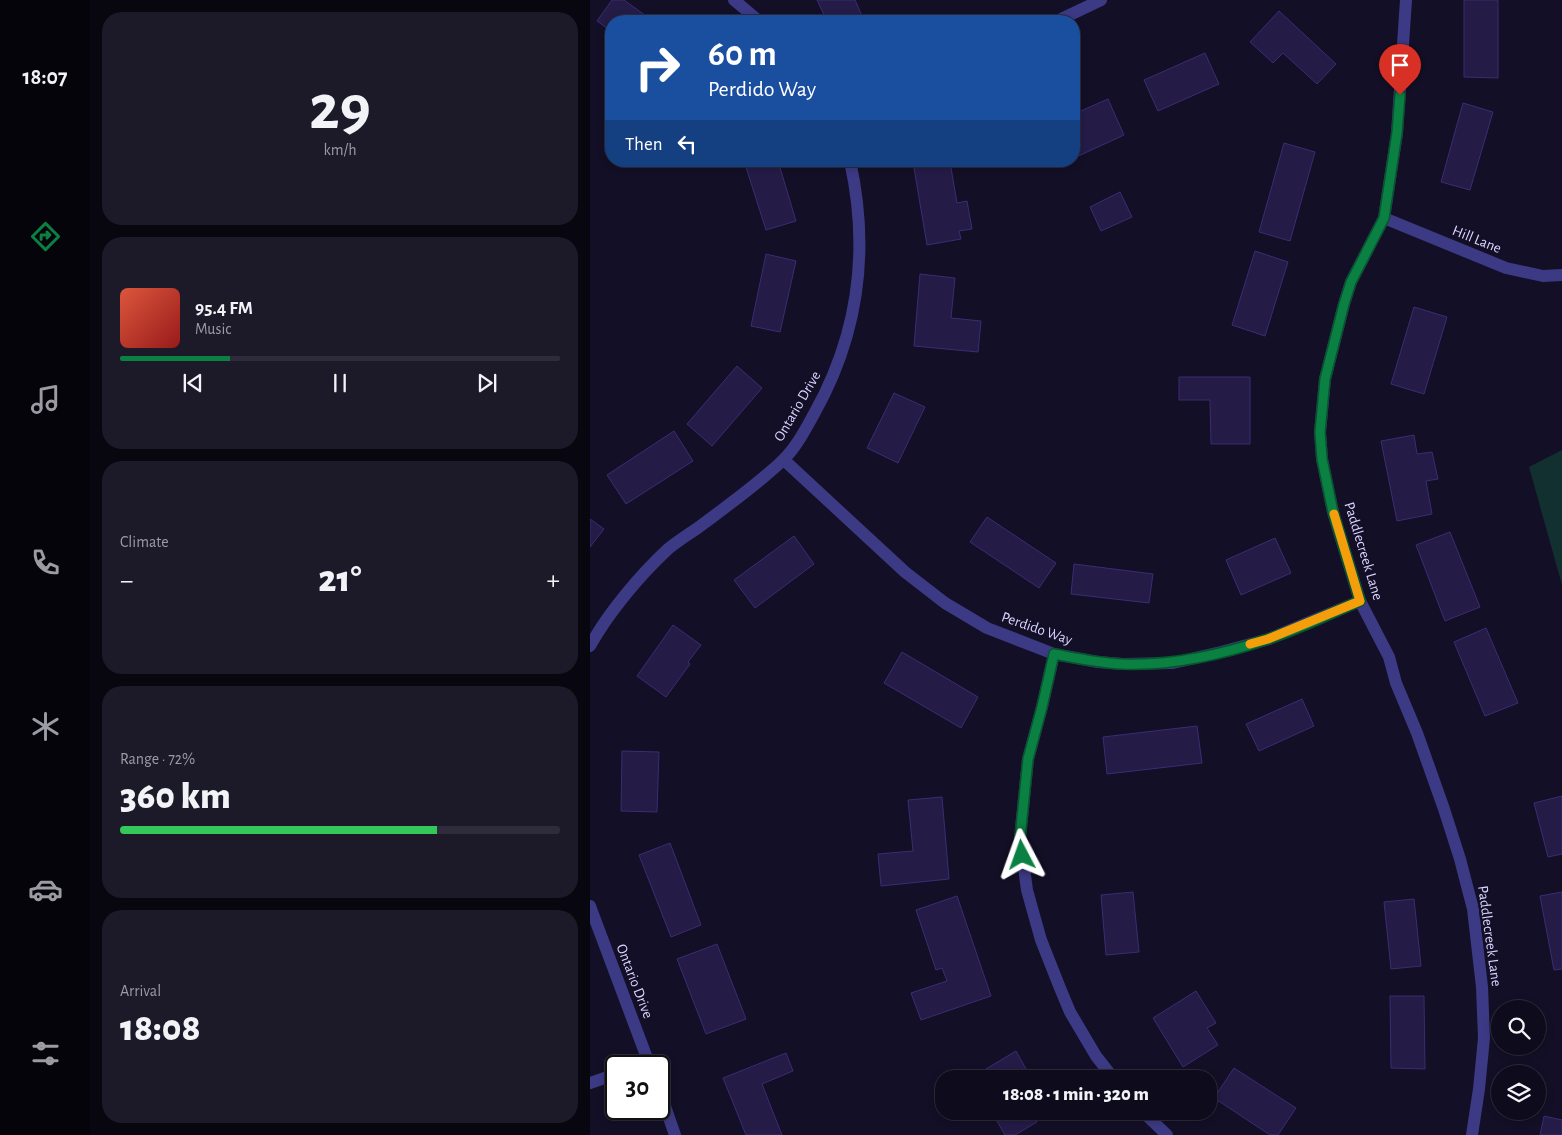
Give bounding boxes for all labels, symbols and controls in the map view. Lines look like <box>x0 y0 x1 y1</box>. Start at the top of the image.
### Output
icon: right <box>625 35 690 100</box>
text: 60 m <box>708 37 777 72</box>
pin <box>1379 44 1421 95</box>
icon: arrive <box>1386 51 1414 79</box>
text: 18:07 <box>23 66 67 88</box>
text: 29 <box>309 76 371 141</box>
text: Perdido Way <box>708 78 816 100</box>
icon: left <box>673 130 701 158</box>
text: Then <box>625 135 663 154</box>
text: km/h <box>323 142 357 158</box>
icon: directions <box>28 219 63 254</box>
street label: Hill Lane <box>1450 223 1504 256</box>
text: 95.4 FM <box>195 299 253 318</box>
text: Music <box>195 321 231 337</box>
icon: previous <box>179 369 207 397</box>
icon: pause <box>326 369 354 397</box>
icon: next <box>473 369 501 397</box>
street label: Ontario Drive <box>771 369 824 444</box>
icon: music <box>28 382 63 417</box>
street label: Paddlecreek Lane <box>1341 500 1386 602</box>
text: Climate <box>120 534 169 550</box>
icon: phone <box>28 545 63 580</box>
text: 21° <box>318 561 362 599</box>
text: − <box>120 567 133 595</box>
text: + <box>547 567 560 595</box>
street label: Perdido Way <box>1000 609 1075 648</box>
icon: climate <box>28 709 63 744</box>
text: Range · 72% <box>120 751 195 767</box>
text: 360 km <box>120 778 231 816</box>
position arrow <box>995 828 1047 880</box>
icon: car <box>28 872 63 907</box>
street label: Paddlecreek Lane <box>1475 885 1504 988</box>
street label: Ontario Drive <box>613 942 656 1021</box>
text: Arrival <box>120 983 161 999</box>
map controls <box>1491 1000 1546 1120</box>
button: search <box>1491 1000 1546 1055</box>
text: 18:08 <box>120 1010 200 1048</box>
icon: filters <box>28 1036 63 1071</box>
speed limit sign: 30 <box>605 1055 670 1120</box>
button: layers <box>1491 1065 1546 1120</box>
text: 18:08 · 1 min · 320 m <box>1003 1085 1149 1104</box>

